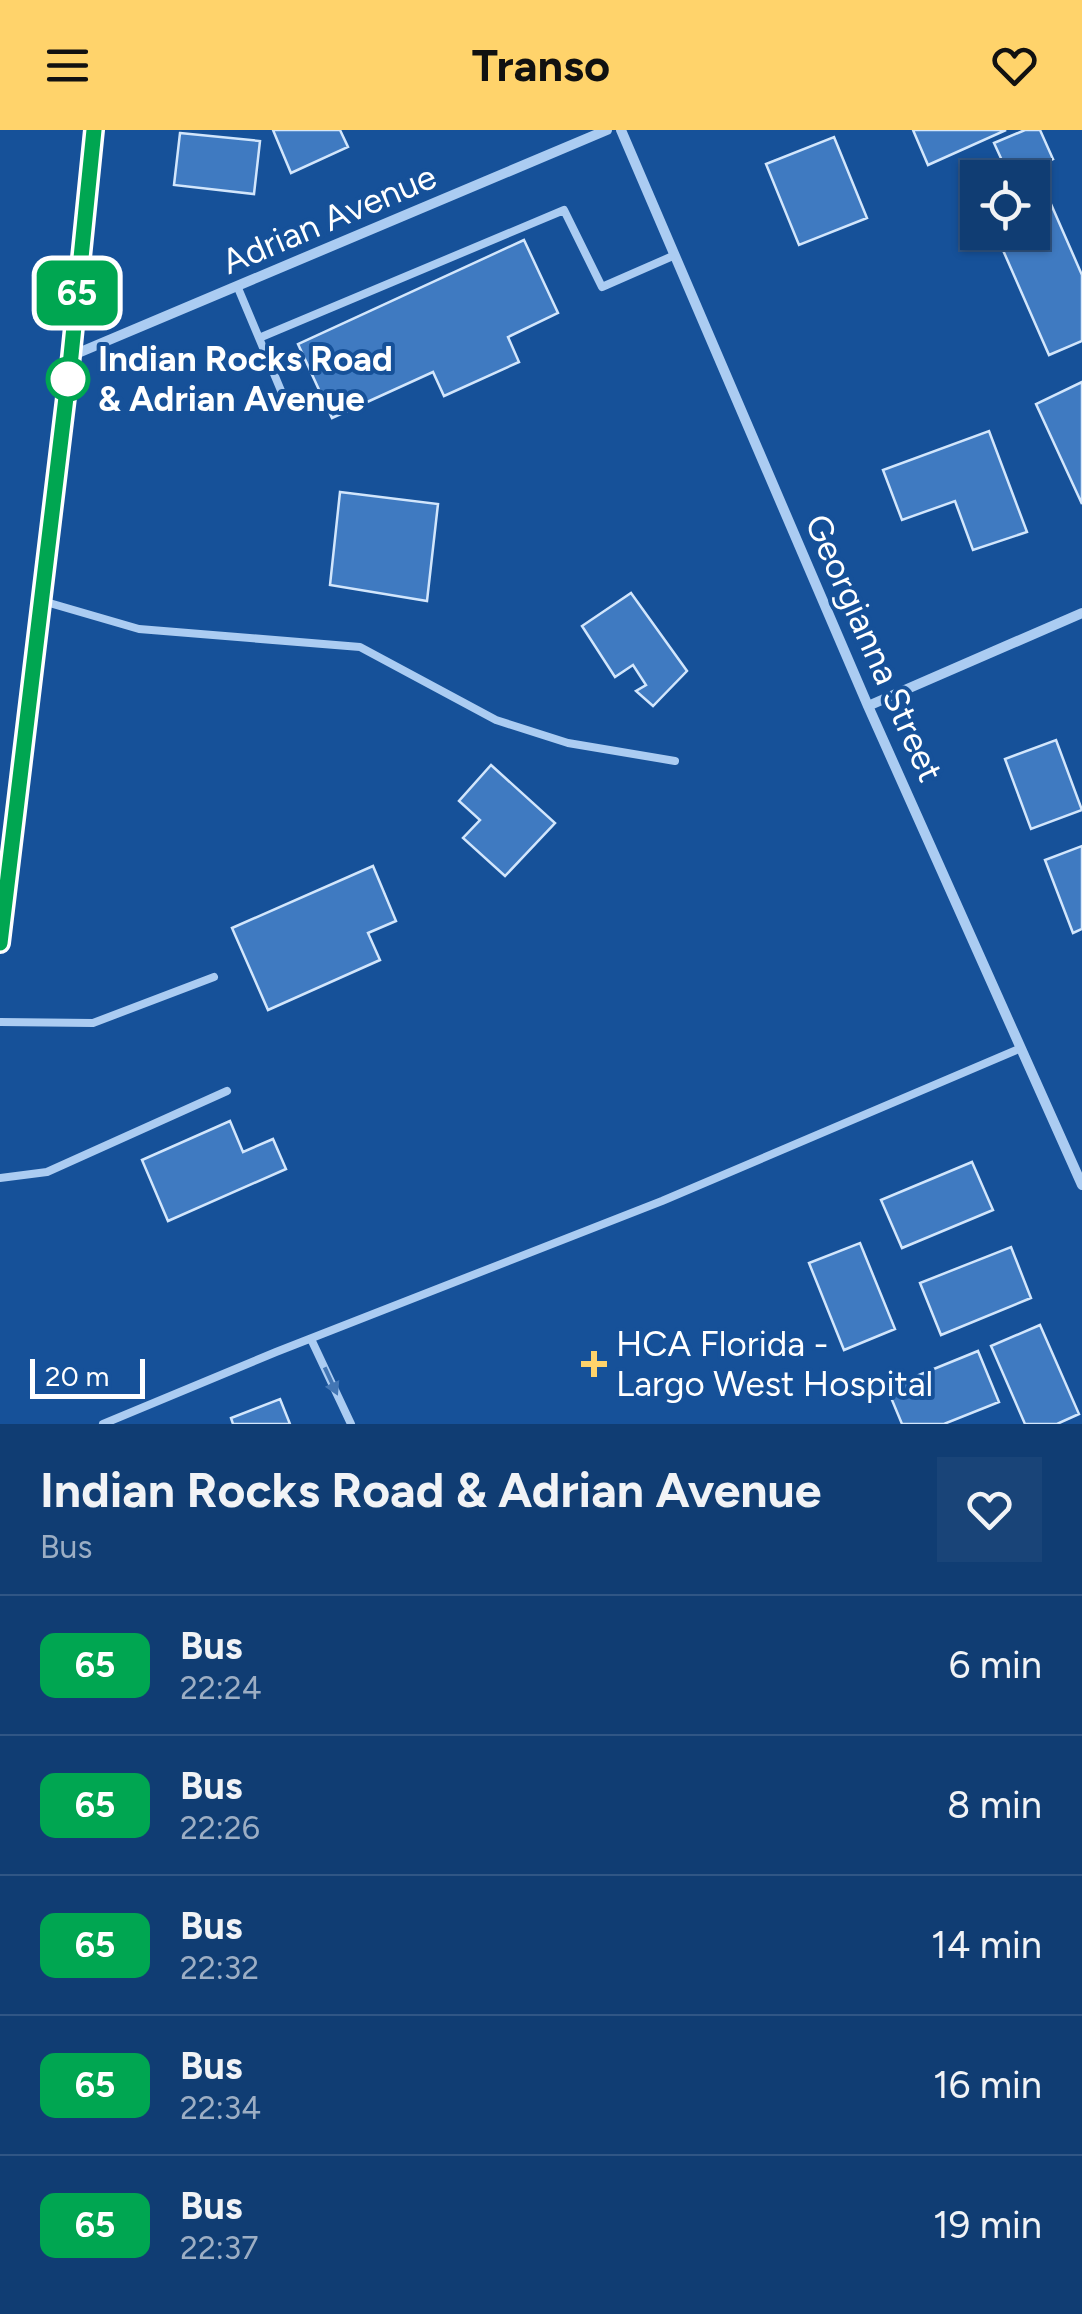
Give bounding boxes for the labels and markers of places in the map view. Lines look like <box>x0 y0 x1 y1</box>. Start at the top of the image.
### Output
place label: Indian Rocks Road & Adrian Avenue <box>98 338 393 420</box>
marker: Indian Rocks Road & Adrian Avenue <box>47 358 89 400</box>
place label: HCA Florida - Largo West Hospital <box>616 1323 933 1405</box>
marker: HCA Florida - Largo West Hospital <box>581 1351 607 1377</box>

